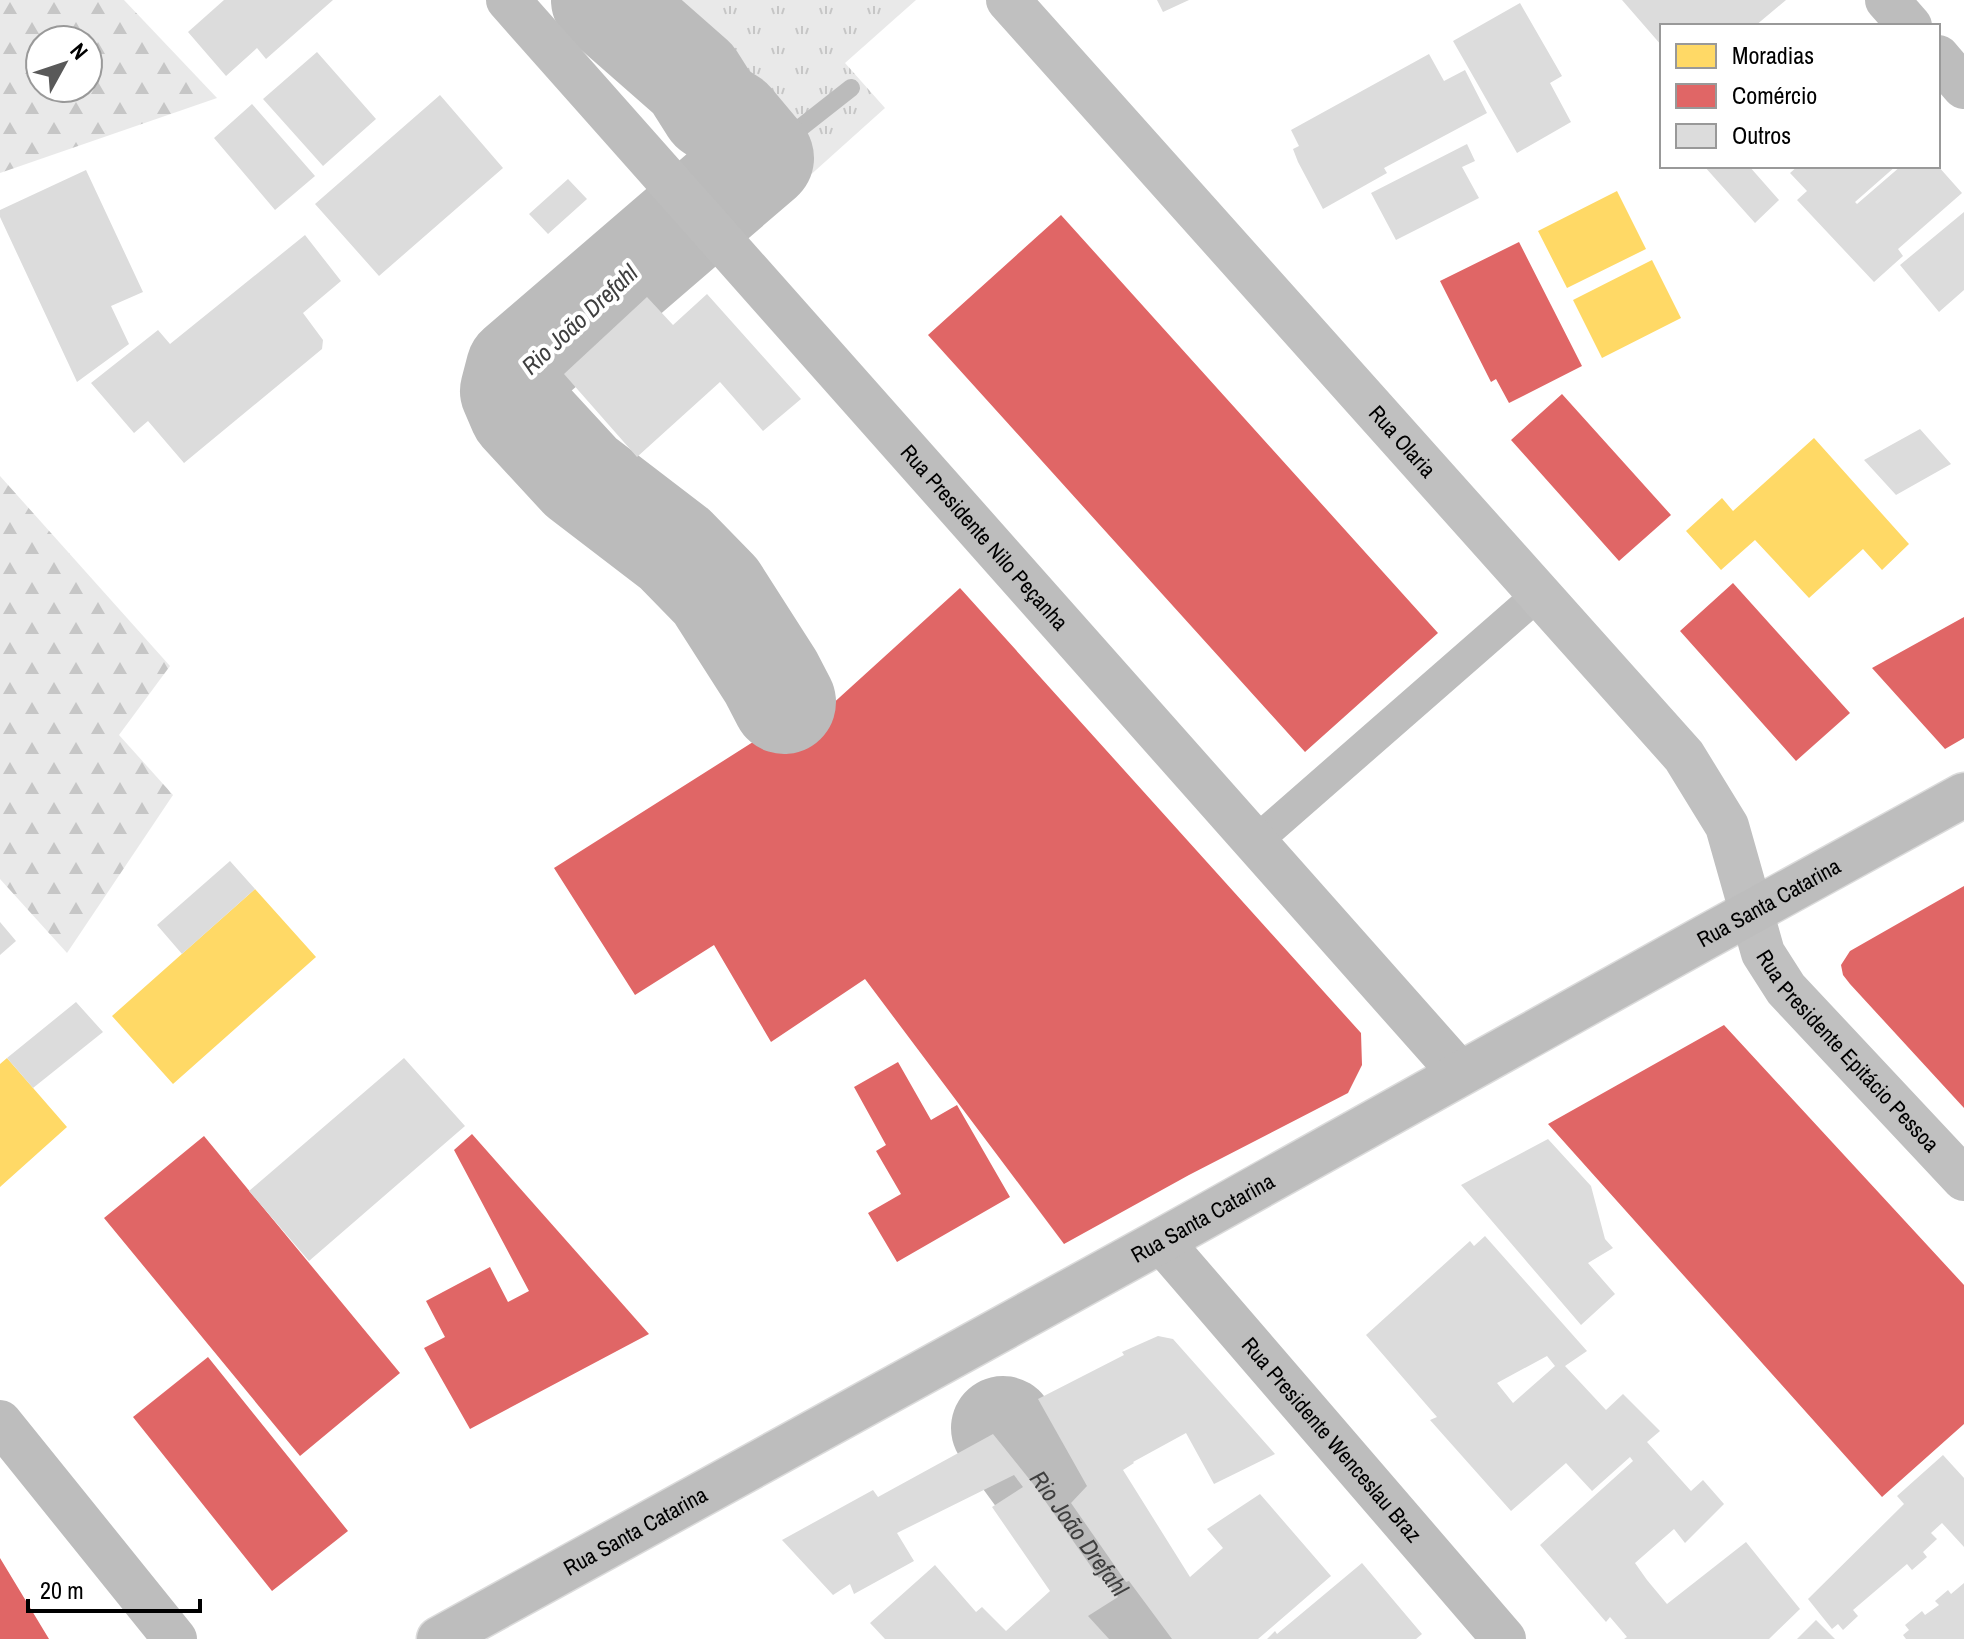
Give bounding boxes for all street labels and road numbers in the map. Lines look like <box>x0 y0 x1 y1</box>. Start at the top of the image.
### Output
street label: Rua Olaria <box>1362 399 1443 484</box>
street label: Rua Presidente Nilo Peçanha <box>894 438 1075 636</box>
street label: Rua Santa Catarina <box>1691 851 1846 954</box>
street label: Rua Presidente Epitácio Pessoa <box>1750 944 1946 1158</box>
street label: Rua Santa Catarina <box>1125 1166 1280 1270</box>
street label: Rua Presidente Wenceslau Braz <box>1235 1331 1429 1548</box>
street label: Rua Santa Catarina <box>558 1479 712 1583</box>

